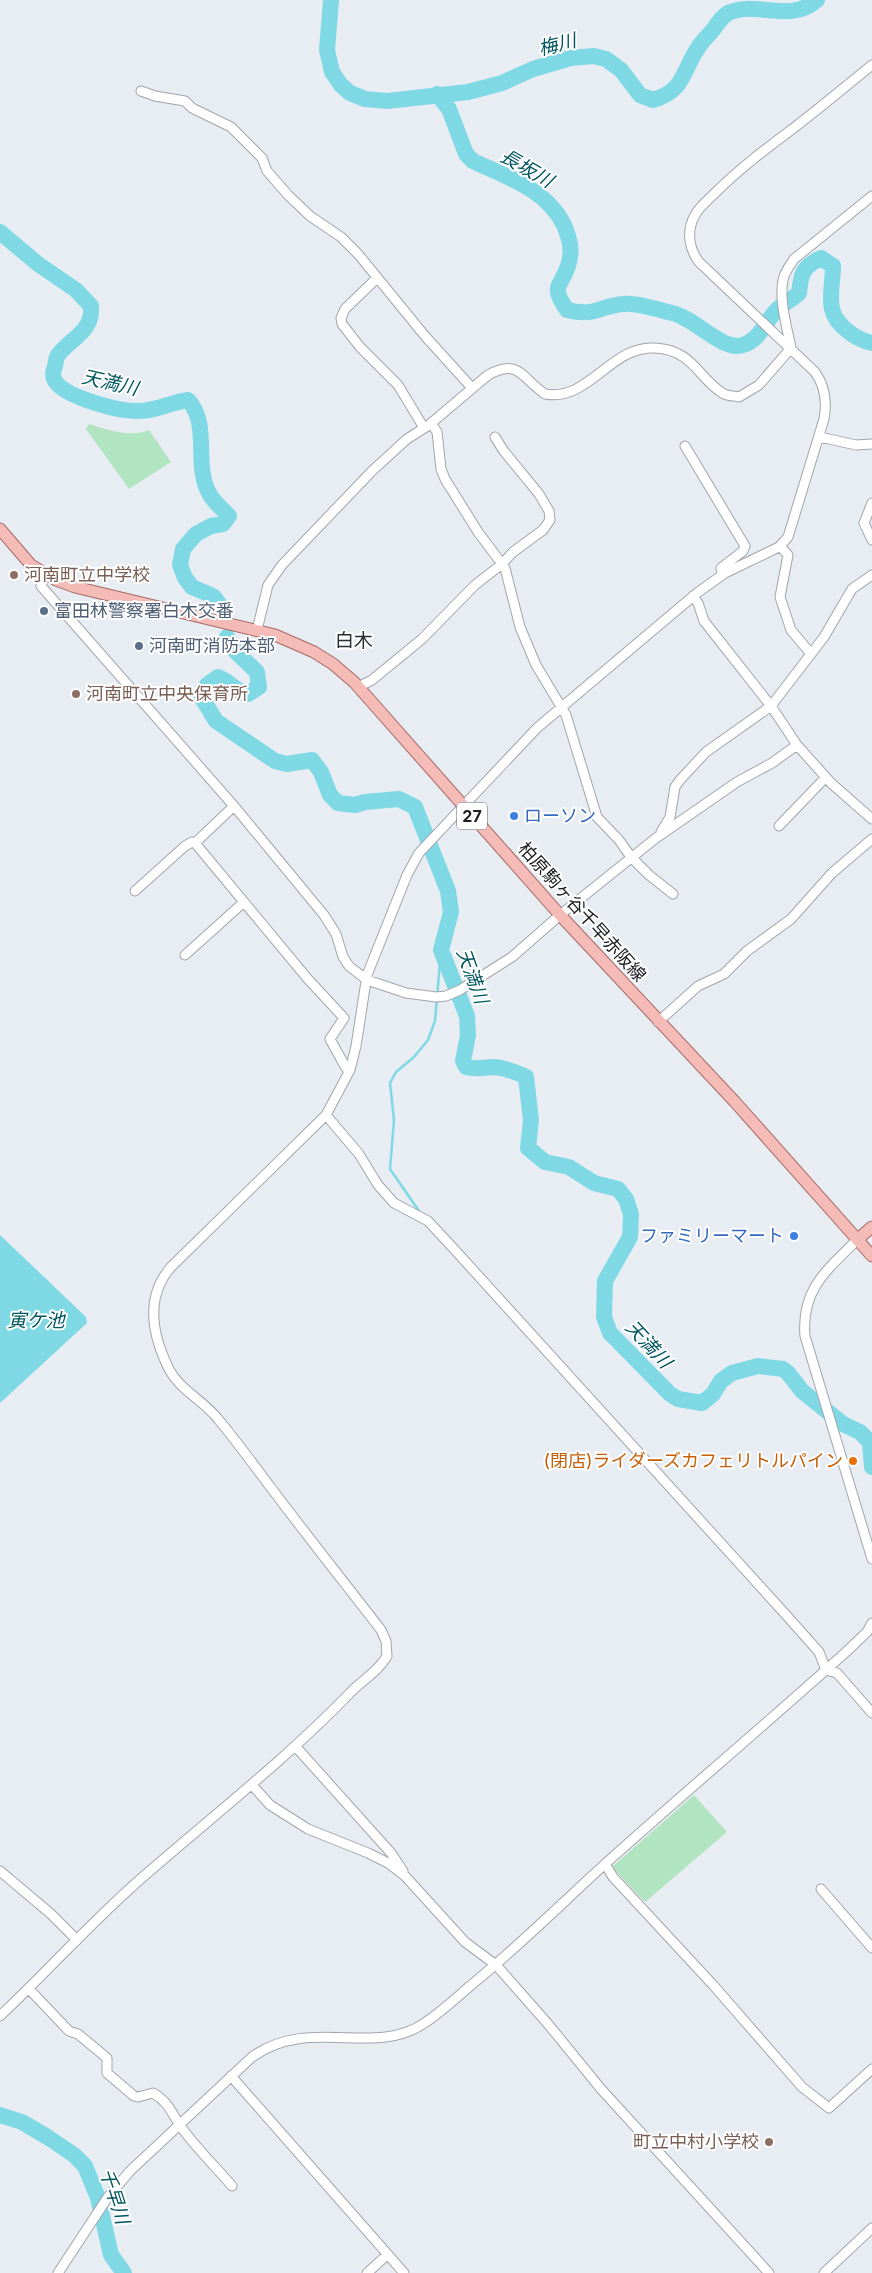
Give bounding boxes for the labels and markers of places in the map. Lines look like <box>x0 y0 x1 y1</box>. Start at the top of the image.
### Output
place label: 河南町立中学校 <box>24 564 150 585</box>
marker: 河南町立中学校 <box>8 569 20 581</box>
place label: 富田林警察署白木交番 <box>54 600 234 621</box>
marker: 富田林警察署白木交番 <box>38 605 50 617</box>
place label: 河南町消防本部 <box>149 635 275 656</box>
marker: 河南町消防本部 <box>133 640 145 652</box>
place label: 河南町立中央保育所 <box>86 683 248 704</box>
marker: 河南町立中央保育所 <box>70 688 82 700</box>
place label: ローソン <box>524 805 596 826</box>
marker: ローソン <box>508 810 520 822</box>
place label: ファミリーマート <box>640 1225 784 1246</box>
marker: ファミリーマート <box>788 1230 800 1242</box>
place label: (閉店)ライダーズカフェリトルパイン <box>543 1450 843 1471</box>
marker: (閉店)ライダーズカフェリトルパイン <box>847 1455 859 1467</box>
place label: 町立中村小学校 <box>633 2131 759 2152</box>
marker: 町立中村小学校 <box>763 2136 775 2148</box>

